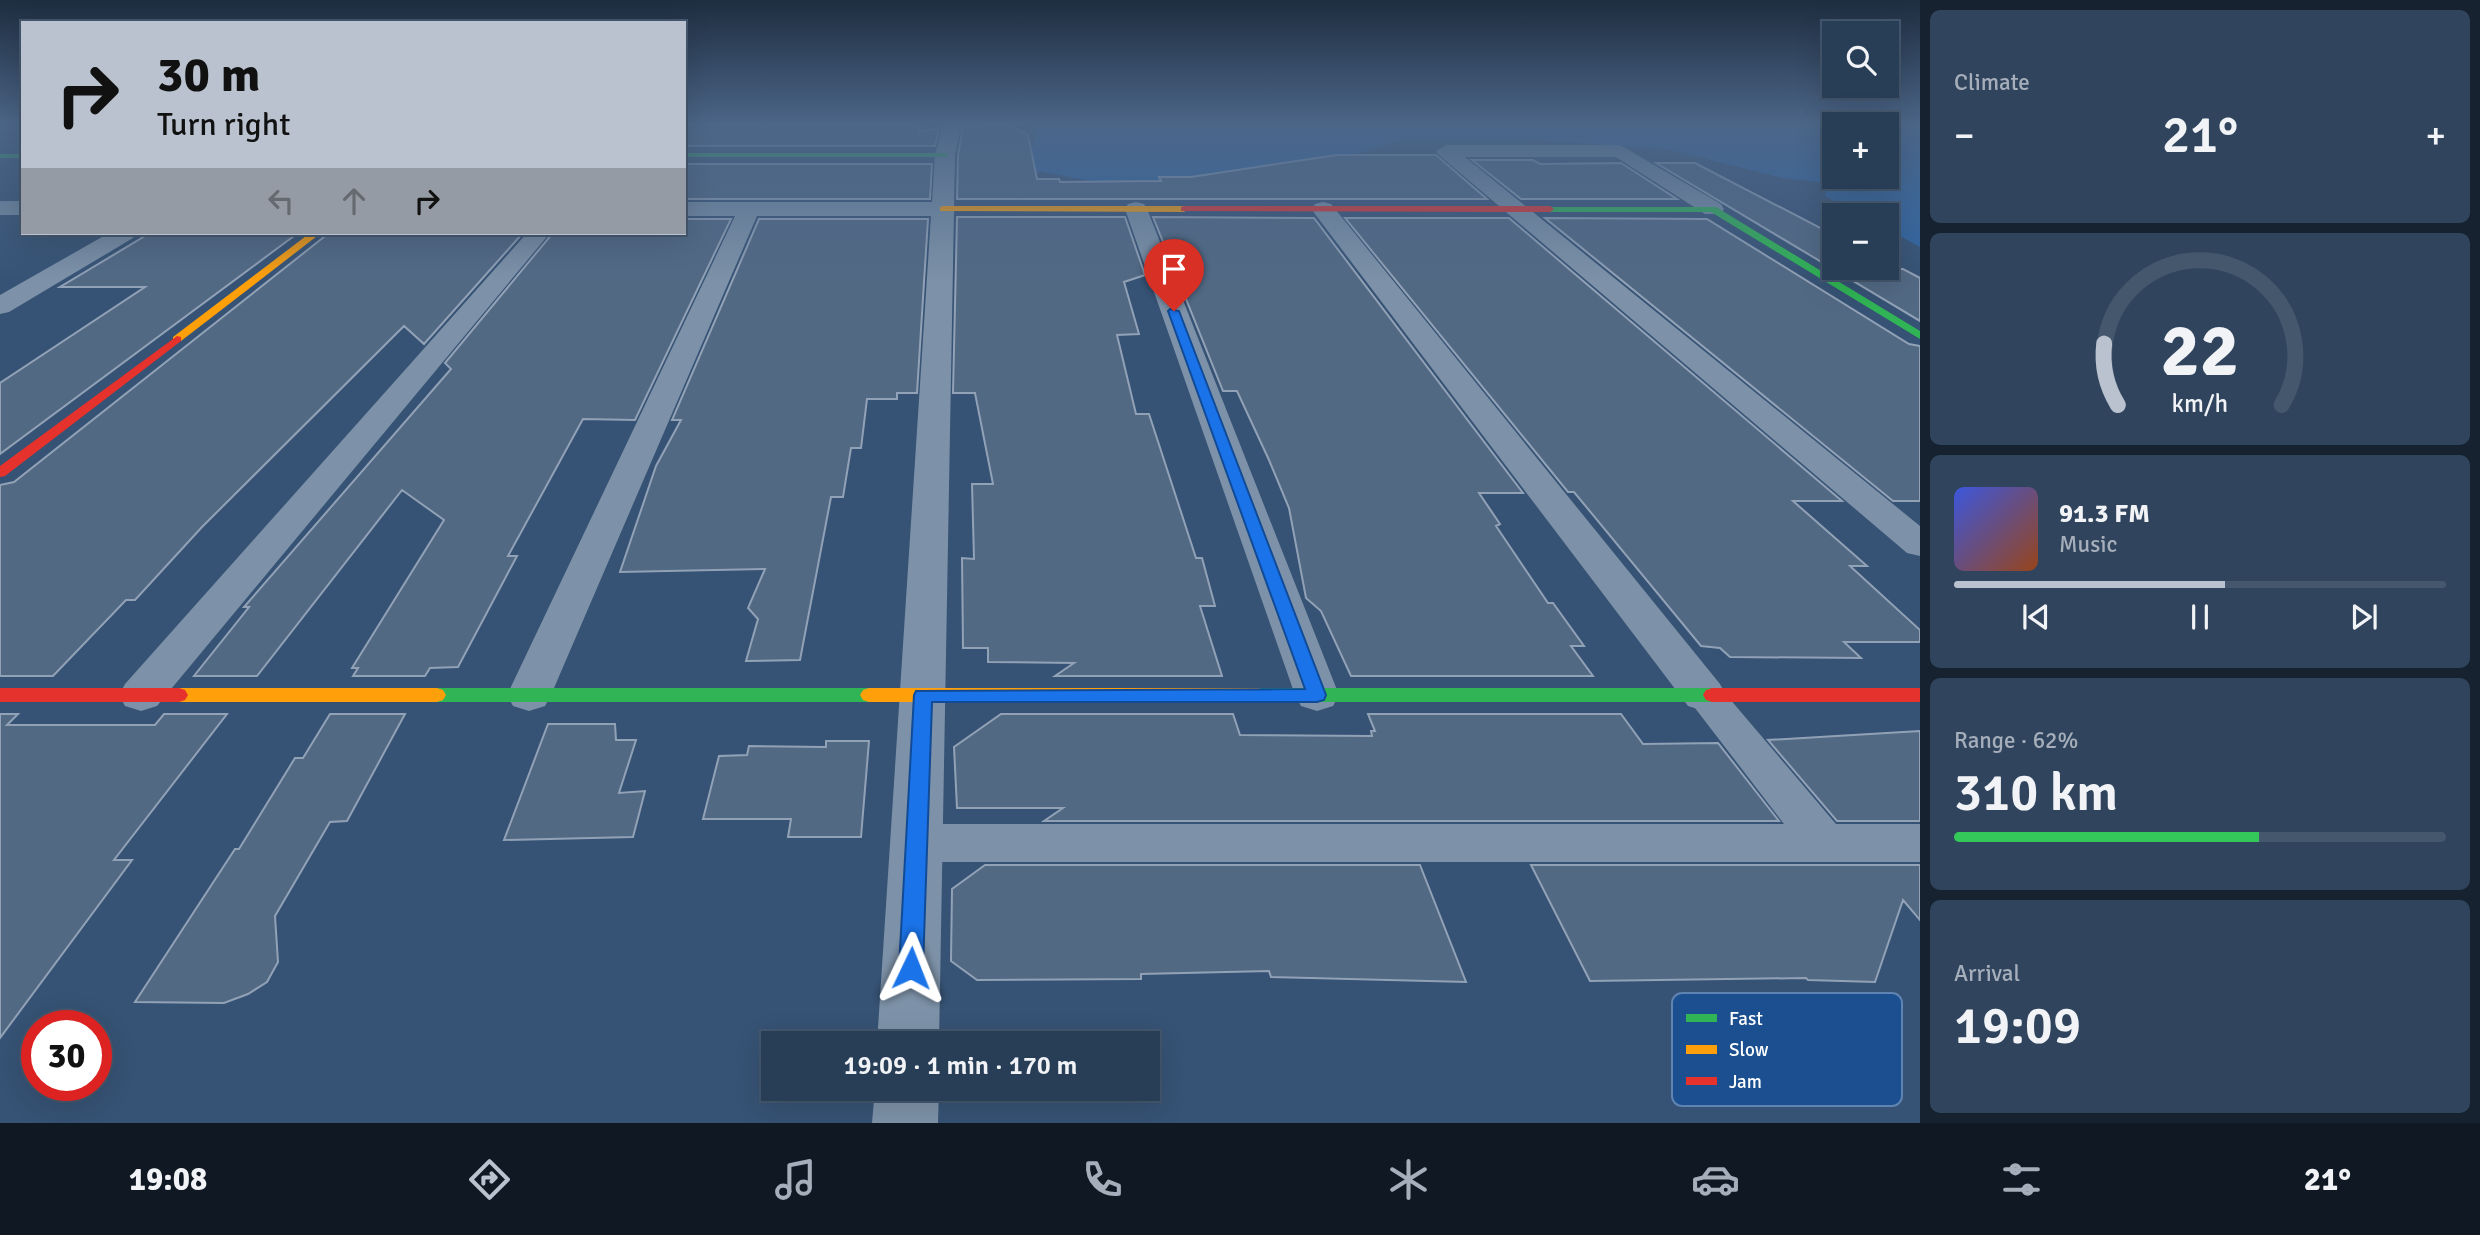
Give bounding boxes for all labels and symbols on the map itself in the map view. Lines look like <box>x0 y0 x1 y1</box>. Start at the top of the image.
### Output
pin <box>1144 239 1204 311</box>
position arrow <box>874 931 948 1005</box>
legend <box>1672 993 1902 1106</box>
text: Fast <box>1729 1007 1763 1031</box>
speed limit sign: 30 <box>21 1010 112 1101</box>
text: Slow <box>1729 1038 1769 1062</box>
text: Jam <box>1729 1070 1762 1094</box>

